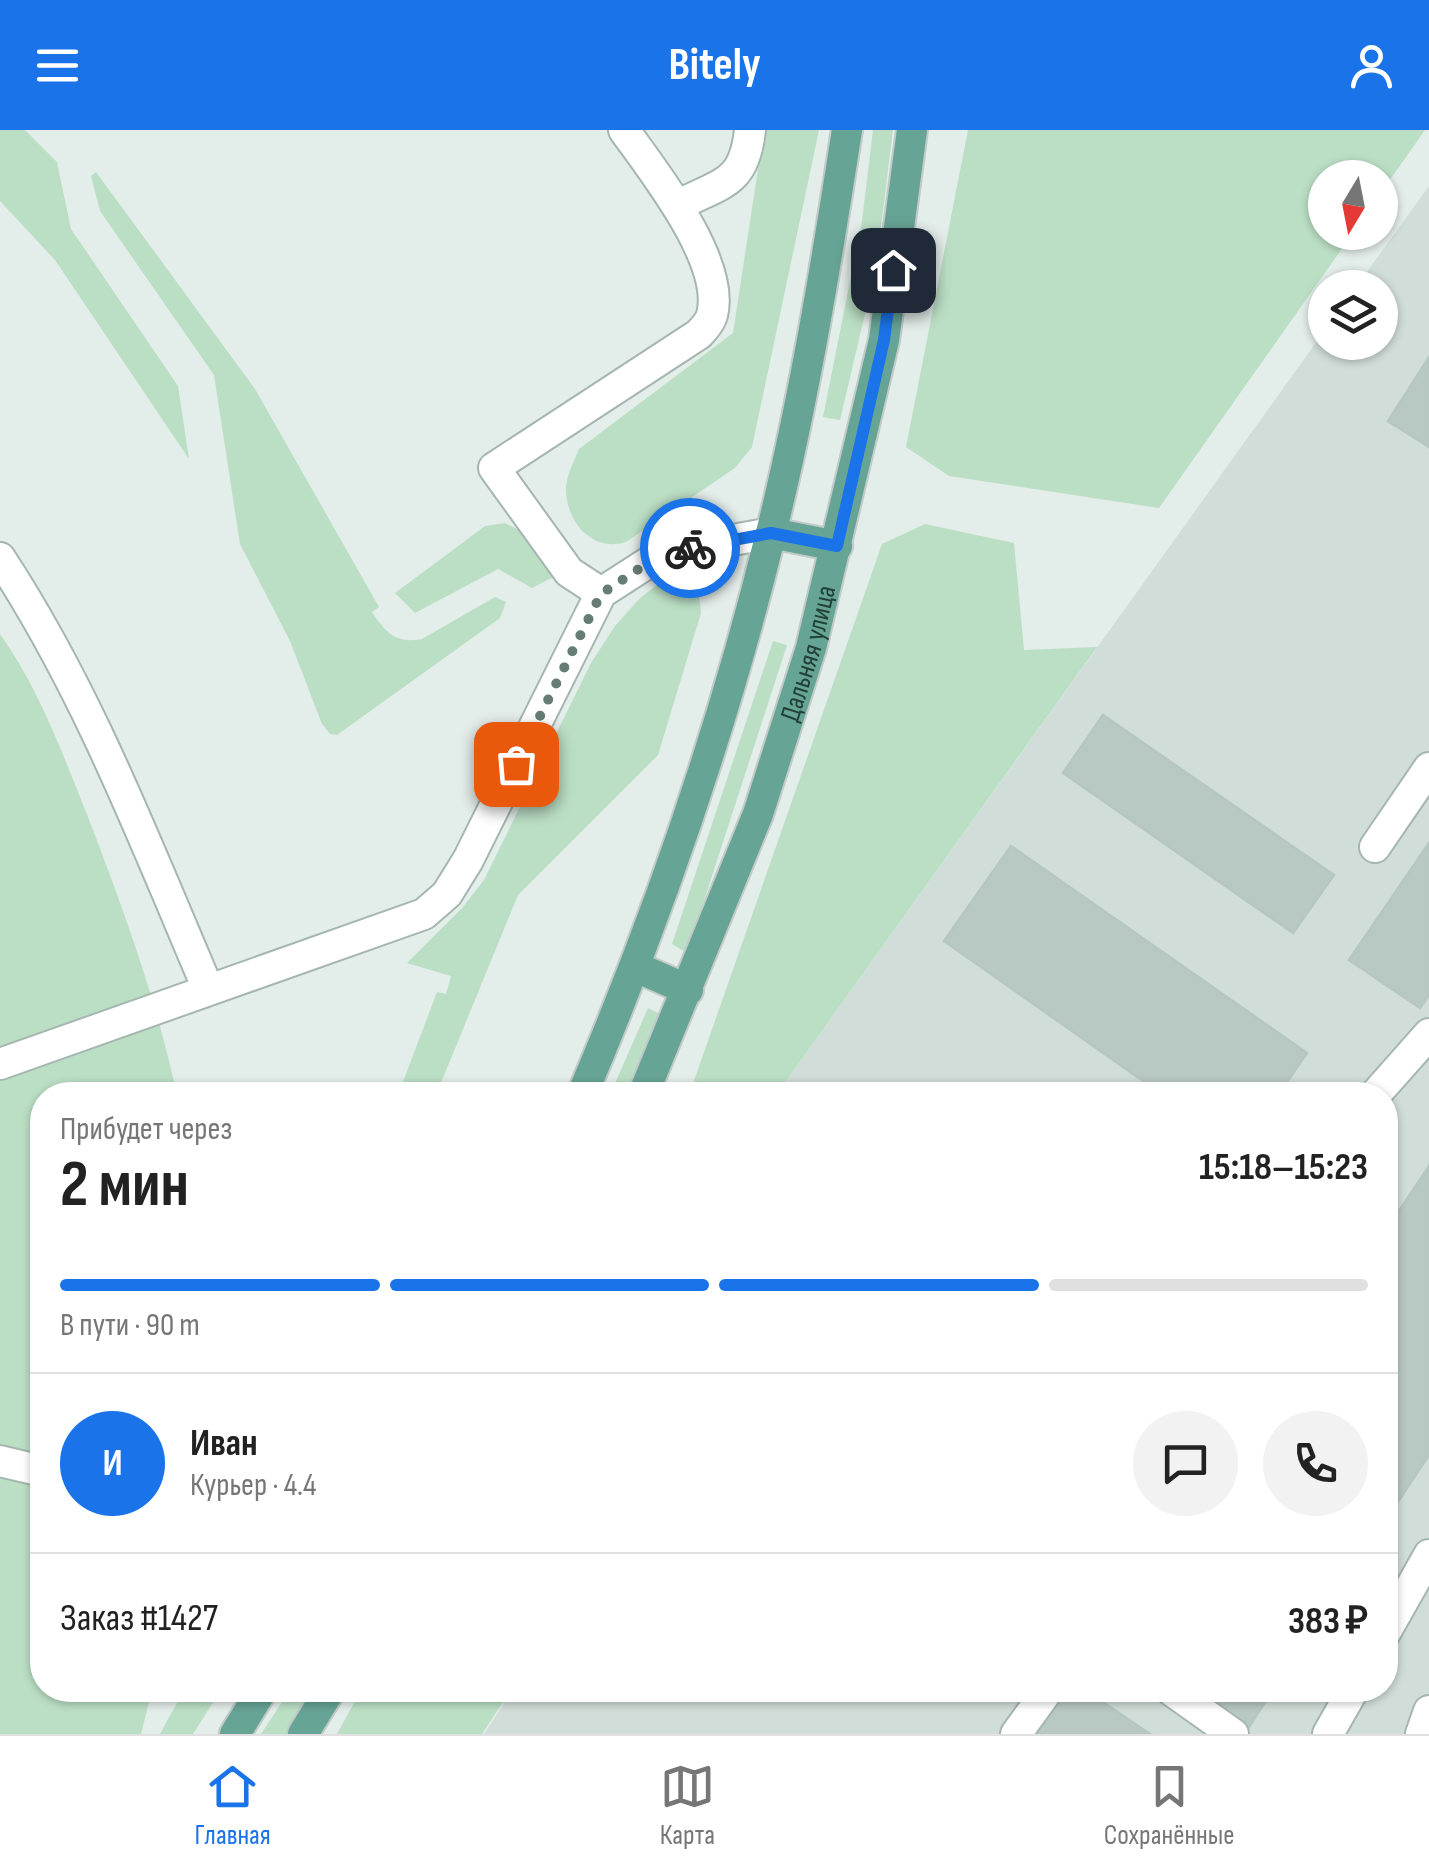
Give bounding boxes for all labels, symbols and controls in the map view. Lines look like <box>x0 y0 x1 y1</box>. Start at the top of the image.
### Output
icon: menu <box>30 38 85 93</box>
text: Bitely <box>668 38 761 93</box>
icon: person <box>1344 38 1399 93</box>
north arrow <box>1308 160 1398 250</box>
map controls <box>1308 160 1398 360</box>
pin <box>851 228 936 313</box>
icon: home <box>866 243 921 298</box>
button: layers <box>1308 270 1398 360</box>
courier <box>640 498 740 598</box>
icon: bike <box>663 521 718 576</box>
street label: Дальняя улица <box>774 582 843 726</box>
pin <box>474 722 559 807</box>
icon: bag <box>489 737 544 792</box>
text: Прибудет через <box>60 1110 232 1149</box>
text: 15:18–15:23 <box>1199 1145 1368 1190</box>
text: 2 мин <box>60 1147 189 1225</box>
text: В пути · 90 m <box>60 1306 200 1345</box>
button: chat <box>1133 1411 1238 1516</box>
button: phone <box>1263 1411 1368 1516</box>
text: Иван <box>190 1421 258 1466</box>
text: И <box>102 1441 123 1486</box>
text: Курьер · 4.4 <box>190 1466 316 1505</box>
text: Заказ #1427 <box>60 1596 218 1641</box>
text: 383 ₽ <box>1288 1599 1368 1644</box>
tab: Главная <box>194 1759 271 1852</box>
tab: Карта <box>660 1759 715 1852</box>
tab: Сохранённые <box>1104 1759 1235 1852</box>

